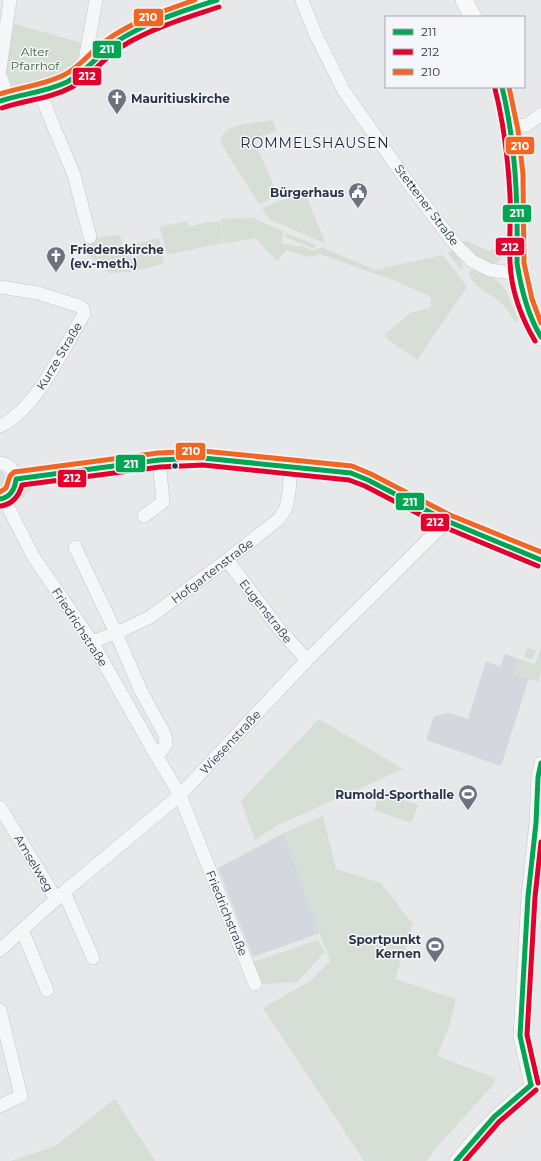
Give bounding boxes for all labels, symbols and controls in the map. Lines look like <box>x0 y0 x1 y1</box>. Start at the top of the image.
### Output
line badge: 210 <box>133 8 164 27</box>
text: 210 <box>139 10 158 24</box>
legend <box>385 16 525 88</box>
text: 211 <box>421 24 436 39</box>
line badge: 211 <box>92 40 122 59</box>
text: 211 <box>99 42 115 56</box>
park label: Alter Pfarrhof <box>11 44 60 73</box>
text: 212 <box>421 44 439 59</box>
text: 210 <box>421 64 440 79</box>
line badge: 212 <box>72 67 102 86</box>
text: 212 <box>78 69 96 83</box>
church icon: Mauritiuskirche <box>106 87 128 115</box>
place label: Mauritiuskirche <box>131 91 230 106</box>
district label: ROMMELSHAUSEN <box>240 134 390 152</box>
line badge: 210 <box>505 136 535 155</box>
text: 210 <box>511 139 530 153</box>
street label: Stettener Straße <box>391 161 463 249</box>
public building icon: Bürgerhaus <box>347 181 369 209</box>
place label: Bürgerhaus <box>270 185 345 200</box>
line badge: 211 <box>502 204 532 223</box>
text: 211 <box>509 206 525 220</box>
line badge: 212 <box>495 237 525 256</box>
text: 212 <box>501 240 519 254</box>
place label: Friedenskirche (ev.-meth.) <box>70 242 164 271</box>
church icon: Friedenskirche (ev.-meth.) <box>45 245 67 273</box>
street label: Kurze Straße <box>33 319 85 393</box>
line badge: 210 <box>175 442 206 461</box>
text: 210 <box>182 444 201 458</box>
line badge: 211 <box>115 454 146 473</box>
text: 211 <box>123 457 139 471</box>
unlabelled marker <box>170 461 180 471</box>
line badge: 212 <box>57 469 87 488</box>
text: 212 <box>63 471 81 485</box>
line badge: 211 <box>395 492 425 511</box>
text: 211 <box>402 495 418 509</box>
line badge: 212 <box>420 513 450 532</box>
text: 212 <box>426 515 444 529</box>
street label: Hofgartenstraße <box>168 535 256 607</box>
street label: Eugenstraße <box>236 576 296 646</box>
street label: Friedrichstraße <box>49 585 111 669</box>
street label: Wiesenstraße <box>196 707 264 777</box>
sports icon: Rumold-Sporthalle <box>457 783 479 811</box>
place label: Rumold-Sporthalle <box>335 787 454 802</box>
street label: Amselweg <box>11 832 57 894</box>
street label: Friedrichstraße <box>203 868 251 958</box>
place label: Sportpunkt Kernen <box>349 932 422 961</box>
sports icon: Sportpunkt Kernen <box>424 935 446 963</box>

